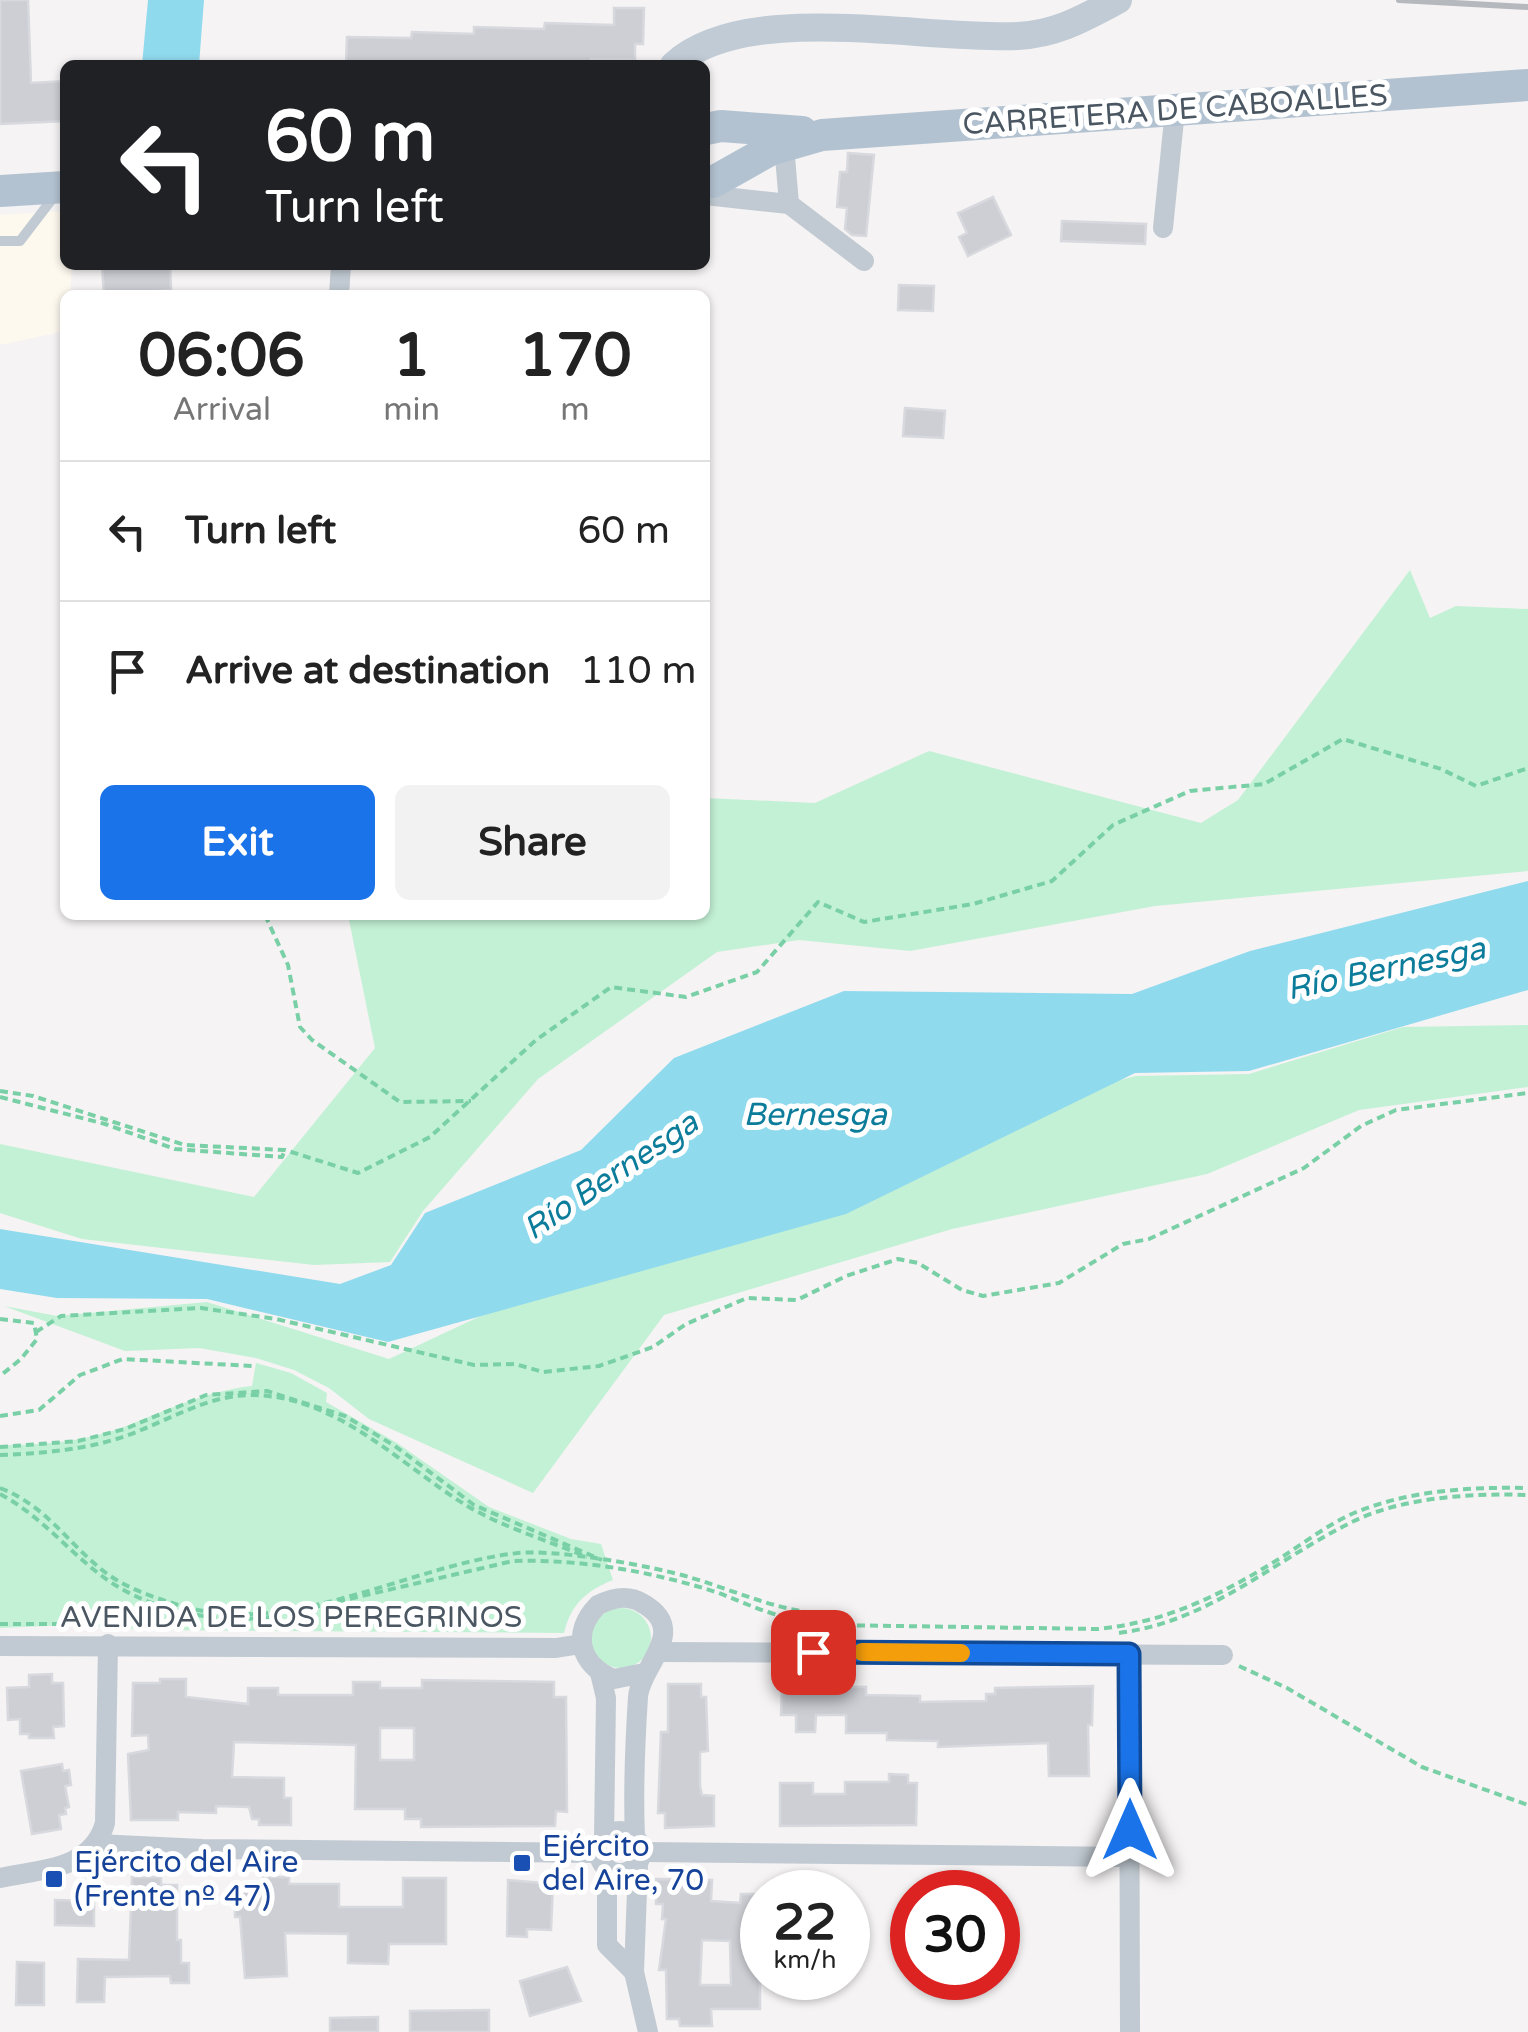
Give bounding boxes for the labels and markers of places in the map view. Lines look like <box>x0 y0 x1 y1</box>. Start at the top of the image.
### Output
pin <box>771 1610 856 1695</box>
place label: Ejército del Aire, 70 <box>542 1828 704 1899</box>
place label: Ejército del Aire (Frente nº 47) <box>74 1844 298 1915</box>
marker: Ejército del Aire, 70 <box>511 1852 533 1874</box>
marker: Ejército del Aire (Frente nº 47) <box>43 1868 65 1890</box>

